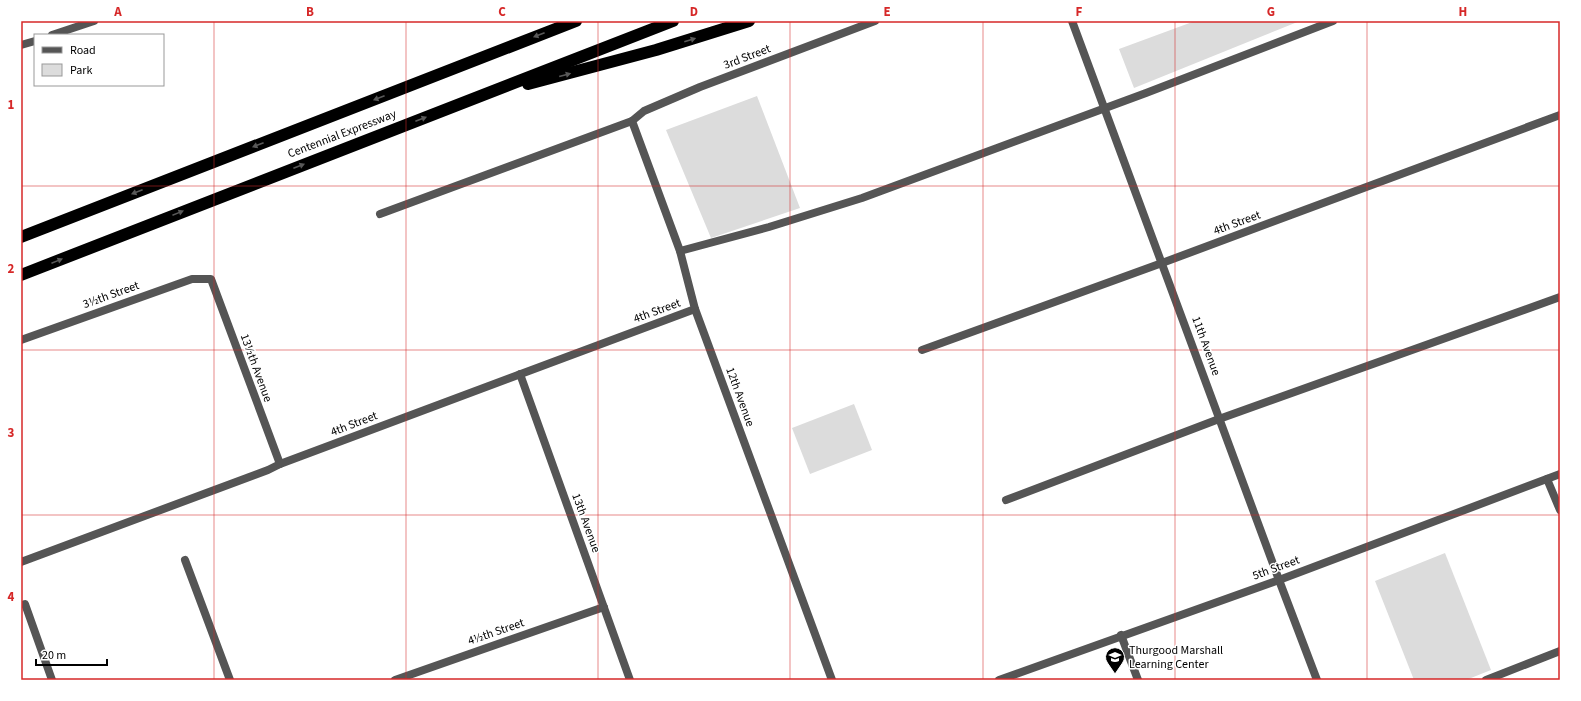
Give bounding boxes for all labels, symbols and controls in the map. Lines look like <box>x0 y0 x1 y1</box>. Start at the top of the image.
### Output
text: A <box>113 3 122 21</box>
text: B <box>306 3 314 21</box>
text: C <box>498 3 506 21</box>
text: D <box>690 3 698 21</box>
text: E <box>883 3 891 21</box>
text: F <box>1076 3 1083 21</box>
text: G <box>1267 3 1275 21</box>
text: H <box>1459 3 1467 21</box>
one-way arrow <box>533 32 545 38</box>
legend <box>34 34 164 86</box>
one-way arrow <box>684 37 696 43</box>
street label: 3rd Street <box>721 40 773 74</box>
text: Road <box>70 42 96 59</box>
text: Park <box>70 62 92 79</box>
one-way arrow <box>559 71 571 77</box>
one-way arrow <box>373 95 385 101</box>
text: 1 <box>8 96 15 114</box>
street label: Centennial Expressway <box>285 105 399 163</box>
one-way arrow <box>415 115 427 121</box>
one-way arrow <box>252 143 264 149</box>
one-way arrow <box>294 162 306 168</box>
one-way arrow <box>131 190 143 196</box>
street label: 4th Street <box>1211 207 1263 239</box>
one-way arrow <box>173 210 184 216</box>
one-way arrow <box>52 257 64 263</box>
text: 2 <box>8 260 15 278</box>
street label: 3½th Street <box>81 277 141 313</box>
street label: 4th Street <box>631 295 683 327</box>
street label: 11th Avenue <box>1187 314 1225 378</box>
street label: 13½th Avenue <box>236 331 276 405</box>
street label: 12th Avenue <box>721 365 759 429</box>
street label: 4th Street <box>328 407 380 441</box>
text: 3 <box>8 424 15 442</box>
street label: 13th Avenue <box>567 491 605 555</box>
street label: 5th Street <box>1250 552 1302 584</box>
text: 4 <box>8 588 15 606</box>
street label: 4½th Street <box>465 614 527 650</box>
scale bar <box>36 641 107 667</box>
place label: Thurgood Marshall Learning Center <box>1129 642 1223 673</box>
school or university icon: Thurgood Marshall Learning Center <box>1104 646 1126 674</box>
text: 20 m <box>42 647 66 664</box>

